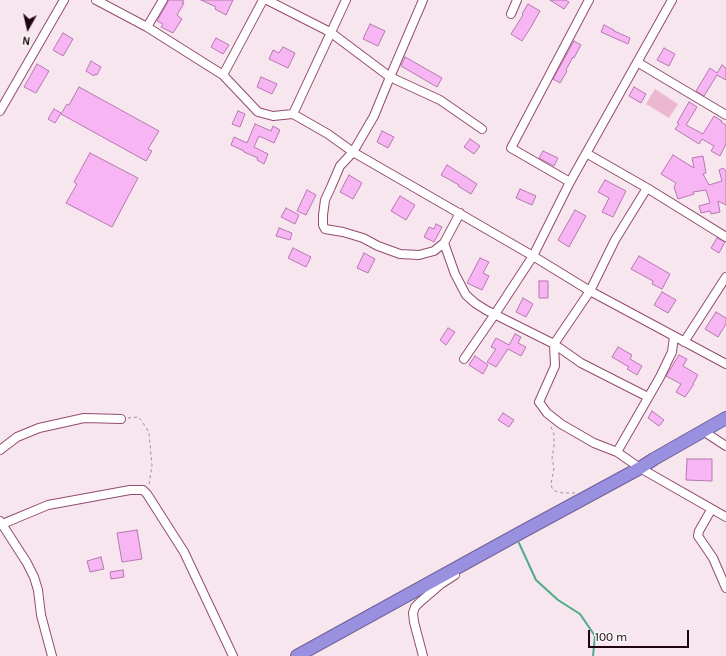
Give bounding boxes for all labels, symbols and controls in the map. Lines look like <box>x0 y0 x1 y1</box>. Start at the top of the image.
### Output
north arrow <box>8 8 48 48</box>
text: N <box>21 33 31 47</box>
scale bar <box>590 622 691 648</box>
text: 100 m <box>595 630 627 644</box>

